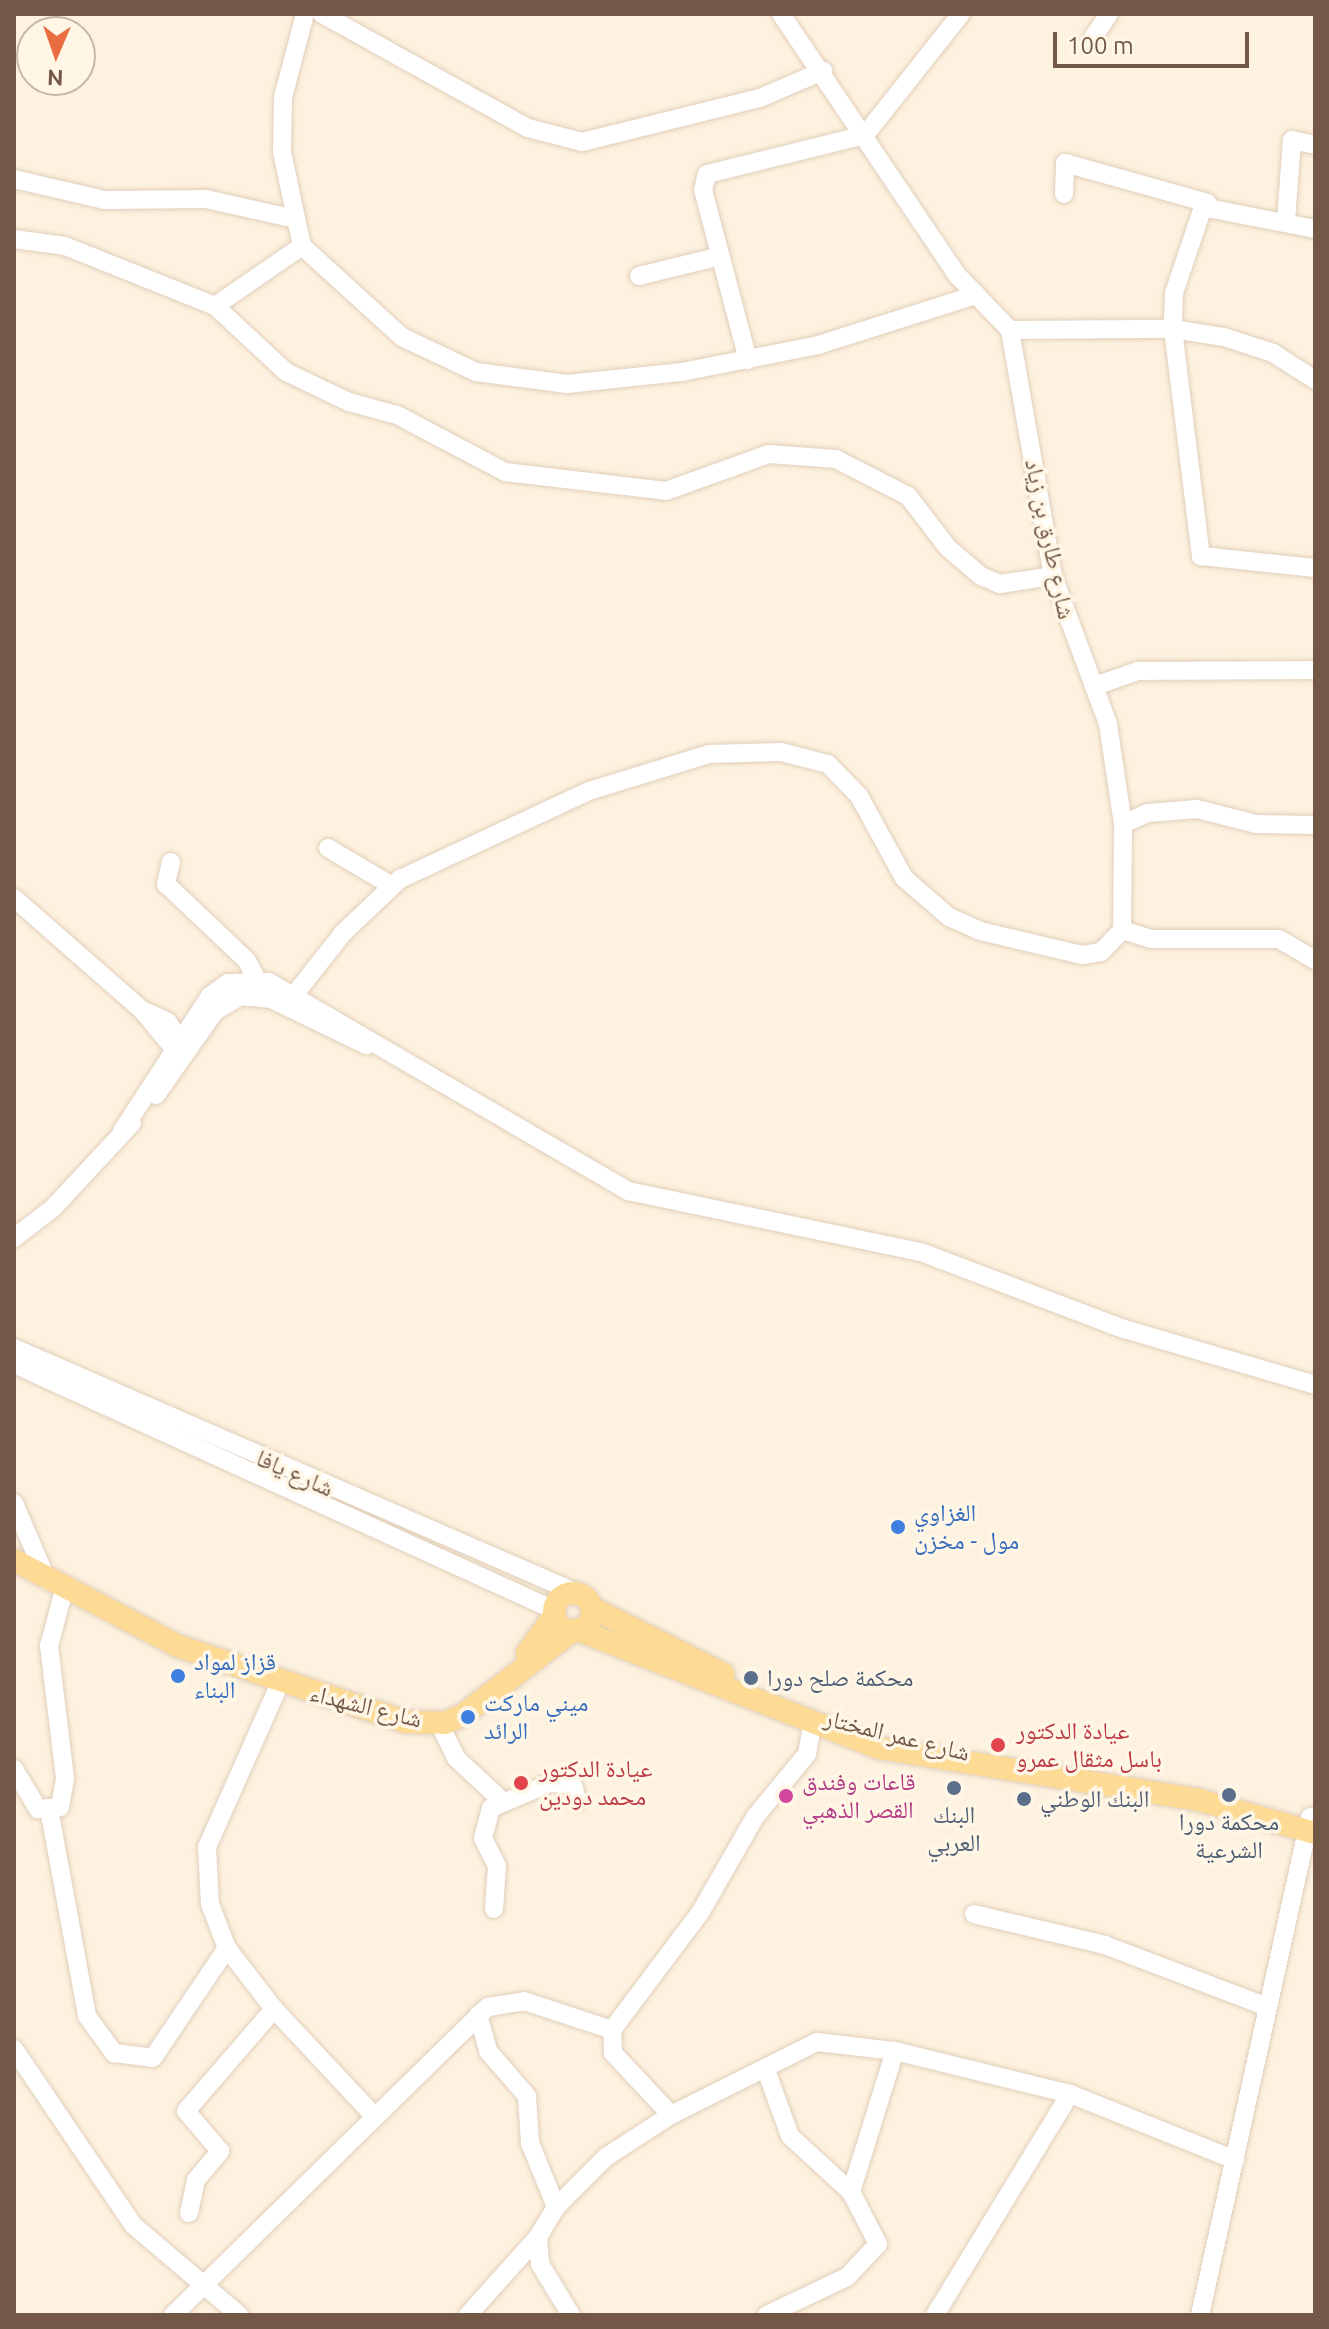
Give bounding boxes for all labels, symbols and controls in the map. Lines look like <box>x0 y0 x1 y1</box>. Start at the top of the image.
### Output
north arrow <box>16 16 96 96</box>
scale bar <box>1057 16 1253 66</box>
text: 100 m <box>1067 32 1134 59</box>
text: N <box>47 66 64 91</box>
street label: شارع طارق بن زياد <box>1019 456 1081 622</box>
street label: شارع يافا <box>252 1443 338 1503</box>
place label: الغزاوي مول - مخزن <box>914 1499 1019 1555</box>
marker: الغزاوي مول - مخزن <box>889 1518 907 1536</box>
place label: قزاز لمواد البناء <box>194 1648 276 1704</box>
place label: محكمة صلح دورا <box>767 1664 914 1692</box>
marker: قزاز لمواد البناء <box>169 1667 187 1685</box>
marker: محكمة صلح دورا <box>742 1669 760 1687</box>
street label: شارع الشهداء <box>307 1678 425 1734</box>
place label: ميني ماركت الرائد <box>484 1689 588 1745</box>
street label: شارع عمر المختار <box>821 1703 973 1767</box>
marker: ميني ماركت الرائد <box>459 1708 477 1726</box>
place label: عيادة الدكتور باسل مثقال عمرو <box>1016 1717 1162 1773</box>
marker: عيادة الدكتور باسل مثقال عمرو <box>987 1734 1009 1756</box>
place label: عيادة الدكتور محمد دودين <box>539 1755 652 1811</box>
place label: قاعات وفندق القصر الذهبي <box>802 1768 916 1824</box>
marker: عيادة الدكتور محمد دودين <box>510 1772 532 1794</box>
marker: البنك العربي <box>945 1779 963 1797</box>
place label: البنك الوطني <box>1040 1785 1149 1813</box>
marker: محكمة دورا الشرعية <box>1220 1786 1238 1804</box>
marker: قاعات وفندق القصر الذهبي <box>777 1787 795 1805</box>
marker: البنك الوطني <box>1015 1790 1033 1808</box>
place label: البنك العربي <box>927 1801 981 1857</box>
place label: محكمة دورا الشرعية <box>1179 1808 1279 1864</box>

